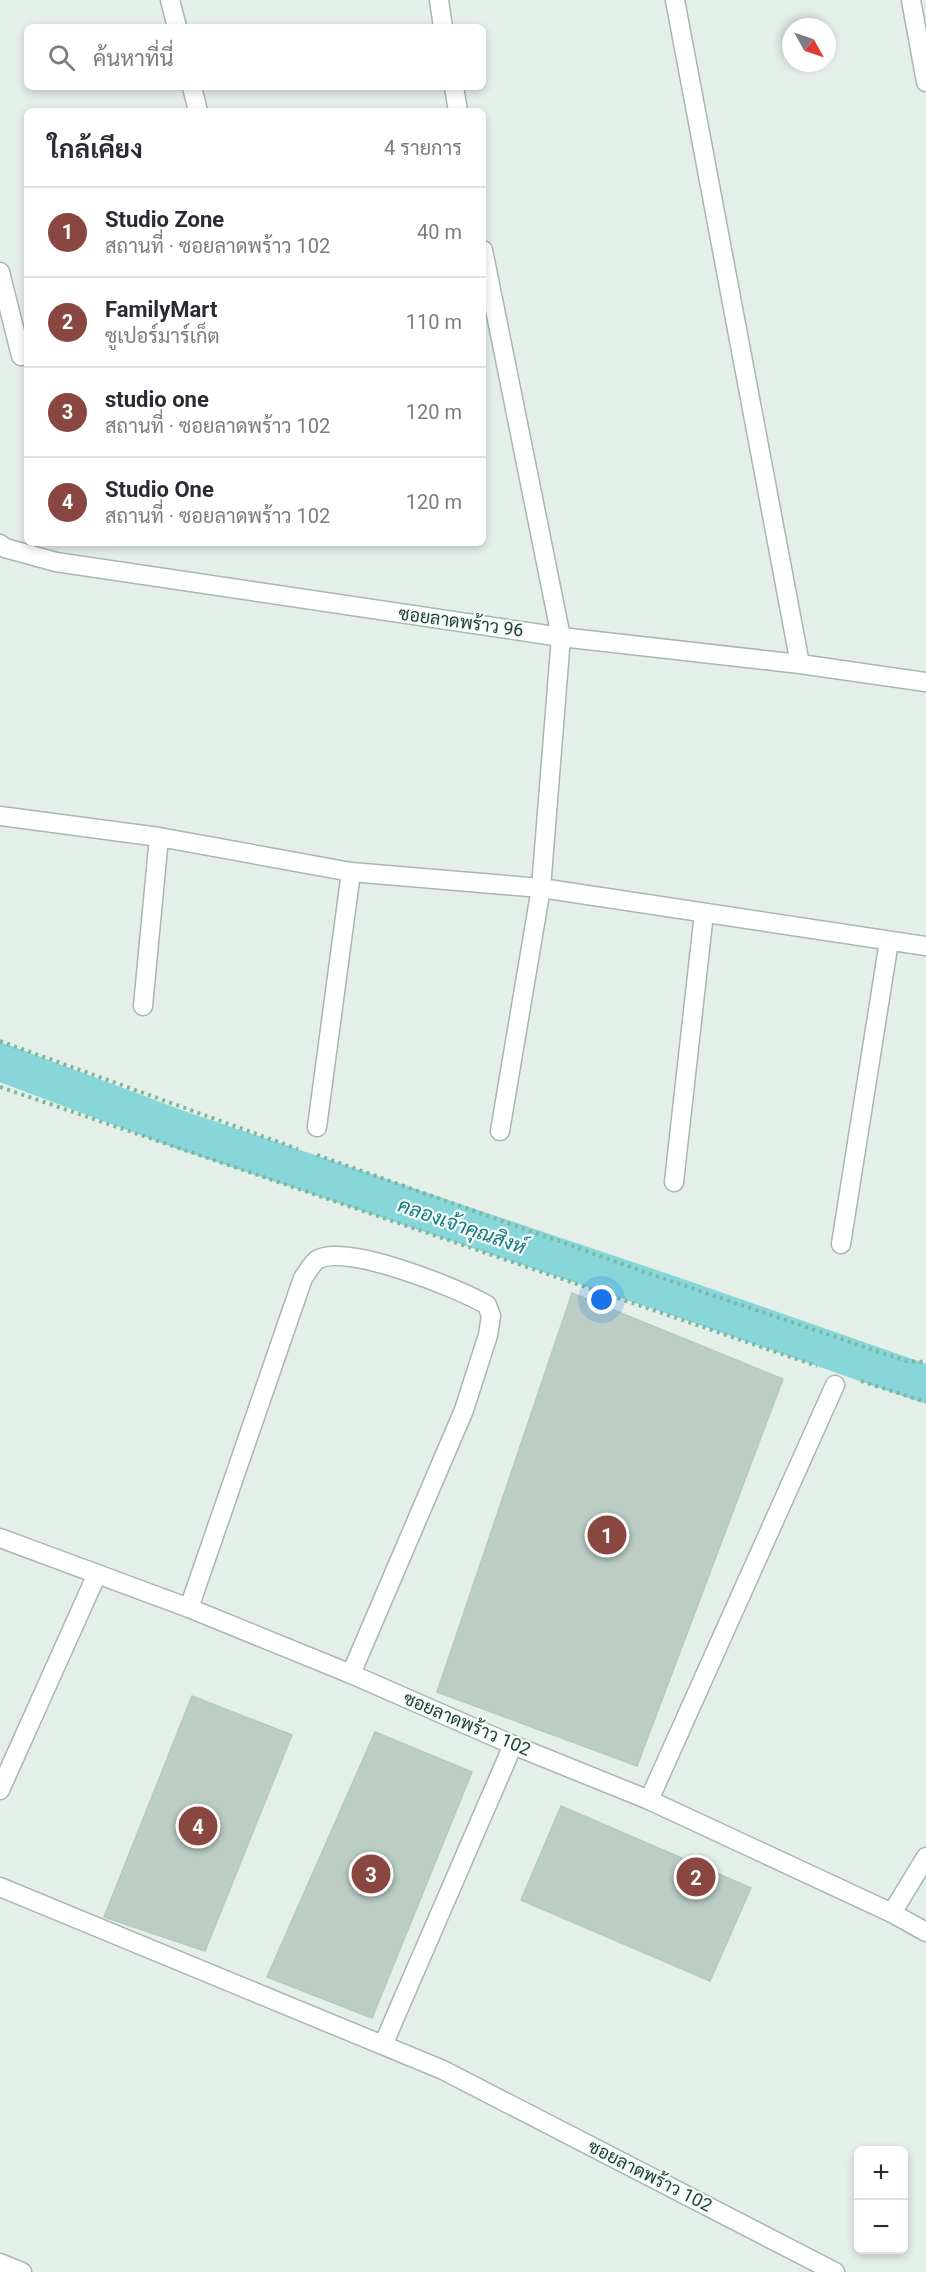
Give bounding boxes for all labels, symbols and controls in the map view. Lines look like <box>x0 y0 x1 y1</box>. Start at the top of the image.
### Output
north arrow <box>782 18 836 72</box>
search box <box>24 24 486 90</box>
icon: search <box>45 41 78 74</box>
text: ค้นหาที่นี่ <box>93 46 173 71</box>
text: ใกล้เคียง <box>48 134 143 164</box>
text: 4 รายการ <box>384 136 462 160</box>
text: Studio Zone <box>105 207 224 232</box>
text: 1 <box>62 220 73 244</box>
text: 40 m <box>417 220 462 244</box>
text: สถานที่ · ซอยลาดพร้าว 102 <box>105 234 330 258</box>
text: FamilyMart <box>105 297 217 322</box>
text: 2 <box>62 310 73 334</box>
text: 110 m <box>406 310 462 334</box>
text: ซูเปอร์มาร์เก็ต <box>105 324 220 348</box>
text: studio one <box>105 387 209 412</box>
text: 3 <box>62 400 73 424</box>
text: 120 m <box>406 400 462 424</box>
text: สถานที่ · ซอยลาดพร้าว 102 <box>105 414 330 438</box>
text: Studio One <box>105 477 214 502</box>
text: 4 <box>62 490 73 514</box>
text: 120 m <box>406 490 462 514</box>
text: สถานที่ · ซอยลาดพร้าว 102 <box>105 504 330 528</box>
street label: ซอยลาดพร้าว 96 <box>397 601 525 641</box>
water label: คลองเจ้าคุณสิงห์ <box>394 1191 533 1262</box>
your location <box>587 1285 616 1314</box>
pin: 1 <box>588 1512 626 1558</box>
street label: ซอยลาดพร้าว 102 <box>400 1686 534 1760</box>
pin: 4 <box>178 1804 218 1848</box>
pin: 3 <box>352 1852 391 1896</box>
pin: 2 <box>676 1854 716 1900</box>
street label: ซอยลาดพร้าว 102 <box>585 2134 716 2216</box>
map controls <box>854 2146 908 2254</box>
button: + <box>854 2146 908 2200</box>
button: − <box>854 2200 908 2254</box>

